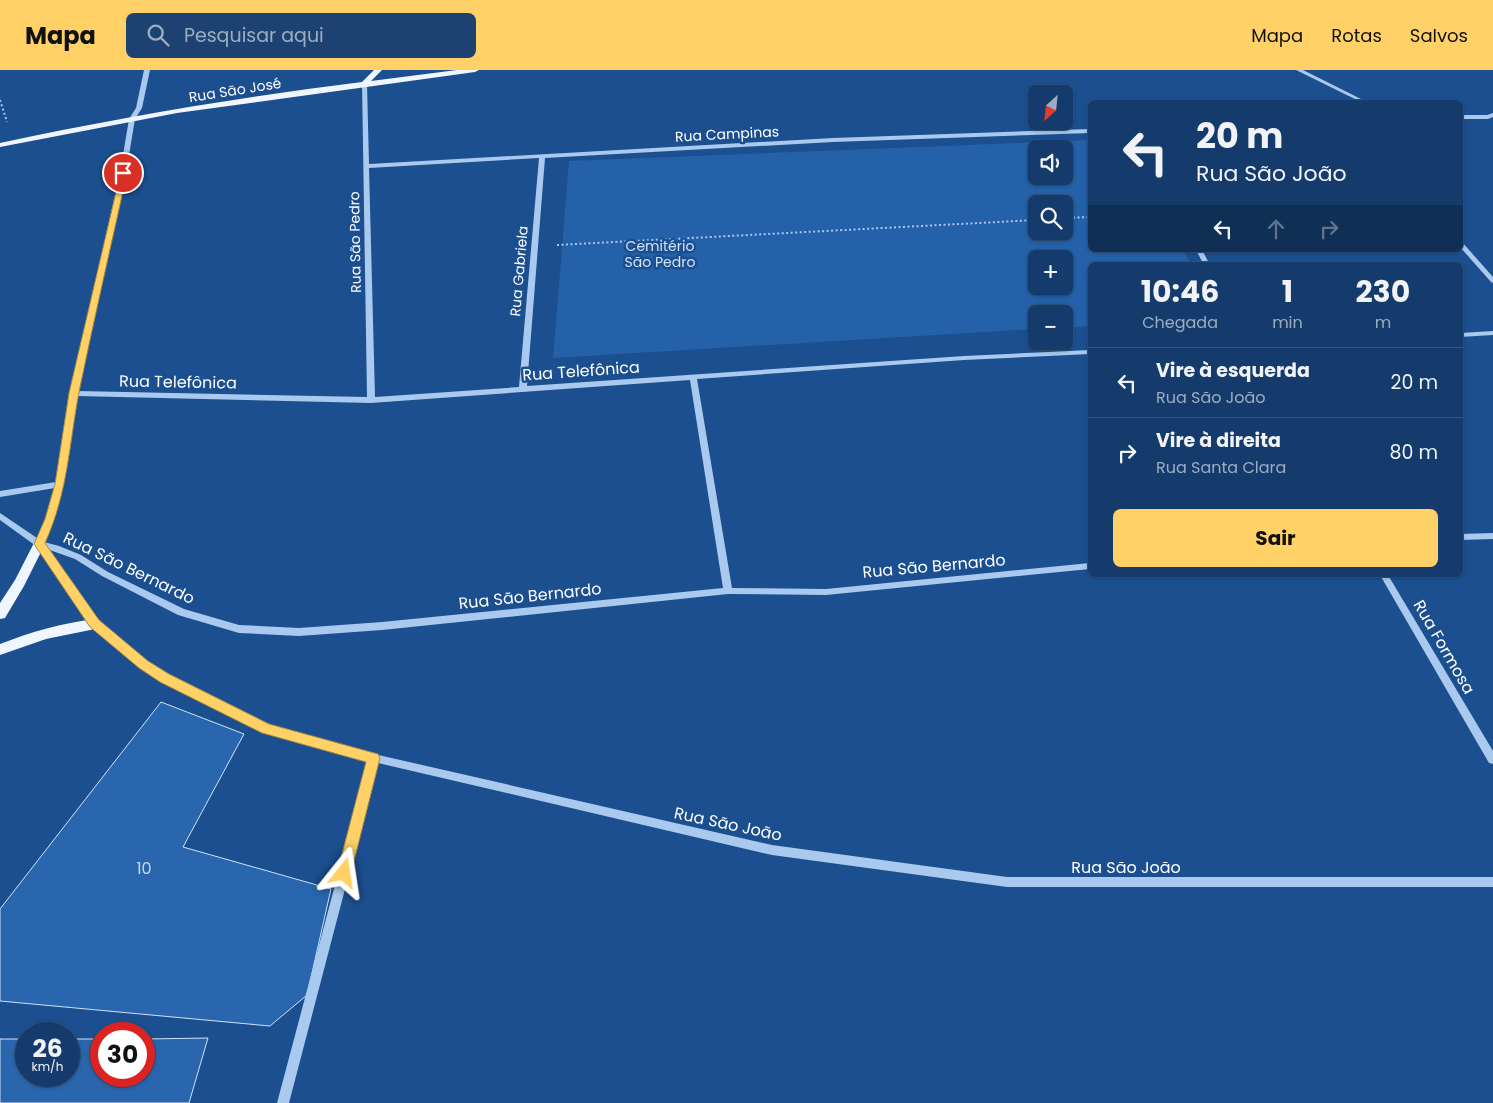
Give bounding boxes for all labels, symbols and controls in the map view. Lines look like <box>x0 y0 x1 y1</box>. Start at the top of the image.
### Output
search box <box>126 13 476 58</box>
text: Mapa <box>25 19 96 52</box>
icon: search <box>144 21 172 49</box>
text: Pesquisar aqui <box>184 22 324 49</box>
text: Mapa <box>1251 23 1303 48</box>
text: Rotas <box>1331 23 1382 48</box>
text: Salvos <box>1410 23 1468 48</box>
street label: Rua São José <box>187 73 283 107</box>
north arrow <box>1028 85 1072 130</box>
map controls <box>1028 85 1073 350</box>
text: 20 m <box>1196 111 1283 160</box>
icon: left <box>1113 120 1178 185</box>
street label: Rua Campinas <box>675 121 779 147</box>
button: sound <box>1028 140 1073 185</box>
pin <box>102 152 144 194</box>
text: Rua São João <box>1196 158 1347 189</box>
icon: arrive <box>109 159 137 187</box>
street label: Rua São Pedro <box>344 191 366 293</box>
button: search <box>1028 195 1073 240</box>
icon: left <box>1209 215 1237 243</box>
icon: ahead <box>1262 215 1290 243</box>
icon: right <box>1315 215 1343 243</box>
street label: Rua Gabriela <box>505 225 533 317</box>
park label: Cemitério São Pedro <box>625 236 695 272</box>
button: + <box>1028 250 1073 295</box>
text: 10:46 <box>1141 270 1219 313</box>
text: 1 <box>1282 270 1293 313</box>
text: 230 <box>1355 270 1410 313</box>
button: − <box>1028 305 1073 350</box>
text: Chegada <box>1142 311 1218 334</box>
text: min <box>1272 311 1303 334</box>
text: m <box>1375 311 1391 334</box>
street label: Rua Telefônica <box>521 355 641 387</box>
text: Vire à esquerda <box>1156 357 1310 384</box>
street label: Rua Telefônica <box>119 369 237 395</box>
icon: left <box>1113 369 1141 397</box>
text: 20 m <box>1390 369 1438 396</box>
text: Rua São João <box>1156 386 1266 409</box>
text: Vire à direita <box>1156 427 1281 454</box>
icon: right <box>1113 439 1141 467</box>
text: 80 m <box>1389 439 1438 466</box>
text: Rua Santa Clara <box>1156 456 1286 479</box>
button: Sair <box>1113 509 1438 567</box>
street label: Rua São Bernardo <box>59 526 199 610</box>
street label: Rua São Bernardo <box>861 548 1007 584</box>
street label: Rua São Bernardo <box>457 577 603 615</box>
street label: Rua Formosa <box>1408 596 1480 698</box>
street label: Rua São João <box>672 801 784 847</box>
position arrow <box>317 846 369 898</box>
street label: Rua São João <box>1071 856 1181 879</box>
house number: 10 <box>136 857 152 880</box>
speed limit sign: 30 <box>90 1022 155 1087</box>
text: 26 <box>32 1031 63 1066</box>
text: km/h <box>32 1058 63 1075</box>

